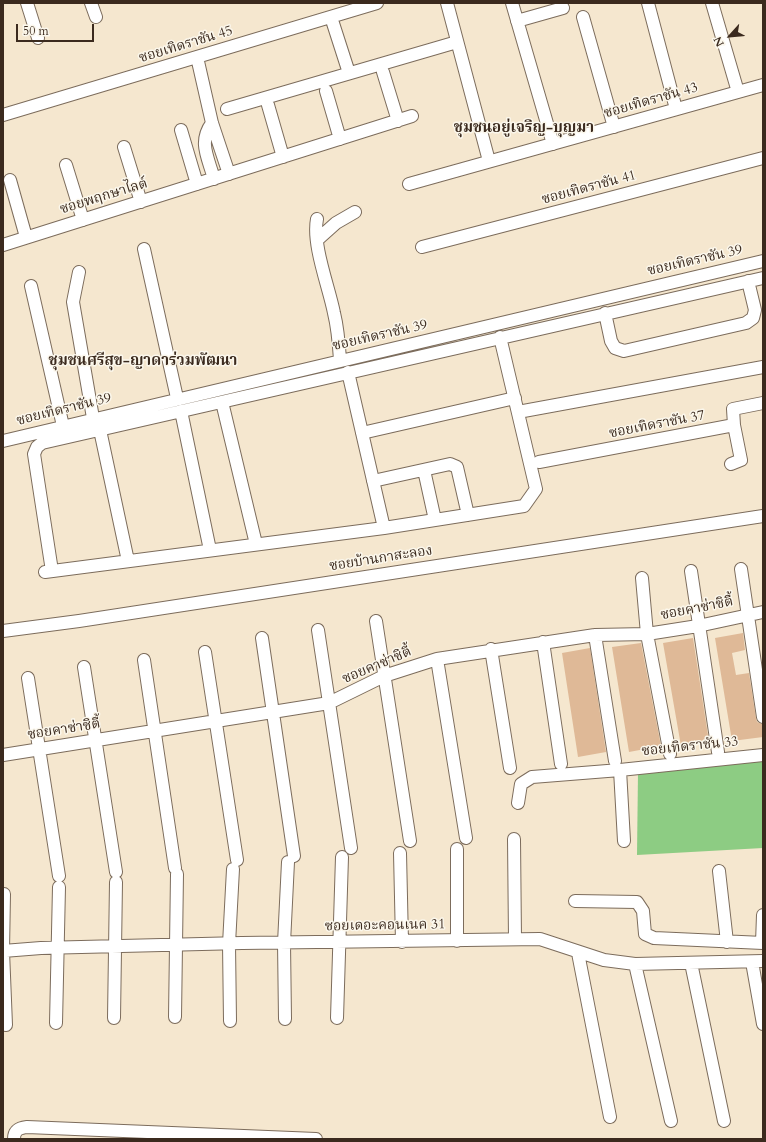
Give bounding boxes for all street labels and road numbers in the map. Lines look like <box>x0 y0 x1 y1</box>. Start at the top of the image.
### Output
street label: ซอยเทิดราชัน 45 <box>137 23 235 67</box>
street label: ซอยเทิดราชัน 43 <box>602 80 700 122</box>
street label: ซอยเทิดราชัน 41 <box>540 167 638 209</box>
street label: ซอยพฤกษาไลต์ <box>58 176 150 218</box>
street label: ซอยเทิดราชัน 39 <box>646 242 744 280</box>
street label: ซอยเทิดราชัน 39 <box>331 317 429 355</box>
street label: ซอยเทิดราชัน 39 <box>15 390 113 430</box>
street label: ซอยเทิดราชัน 37 <box>608 407 706 443</box>
street label: ซอยบ้านกาสะลอง <box>328 543 434 575</box>
street label: ซอยคาซ่าซิตี้ <box>659 594 735 624</box>
street label: ซอยคาซ่าซิตี้ <box>340 644 414 688</box>
street label: ซอยคาซ่าซิตี้ <box>26 716 102 744</box>
street label: ซอยเทิดราชัน 33 <box>641 734 739 760</box>
street label: ซอยเดอะคอนเนค 31 <box>324 917 446 935</box>

